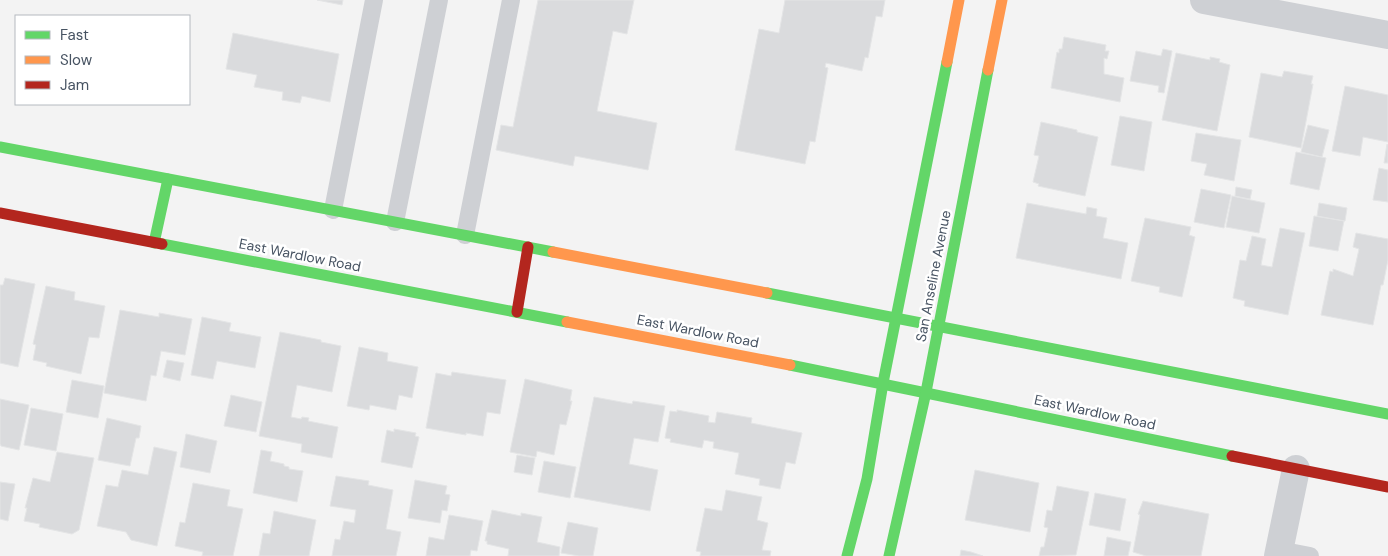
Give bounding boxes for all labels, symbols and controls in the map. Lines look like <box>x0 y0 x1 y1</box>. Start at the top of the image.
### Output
legend <box>15 15 190 105</box>
text: Fast <box>60 25 89 45</box>
text: Slow <box>60 50 93 70</box>
text: Jam <box>60 75 89 95</box>
street label: San Anseline Avenue <box>911 209 955 343</box>
street label: East Wardlow Road <box>238 234 362 276</box>
street label: East Wardlow Road <box>636 310 760 352</box>
street label: East Wardlow Road <box>1033 390 1157 434</box>

